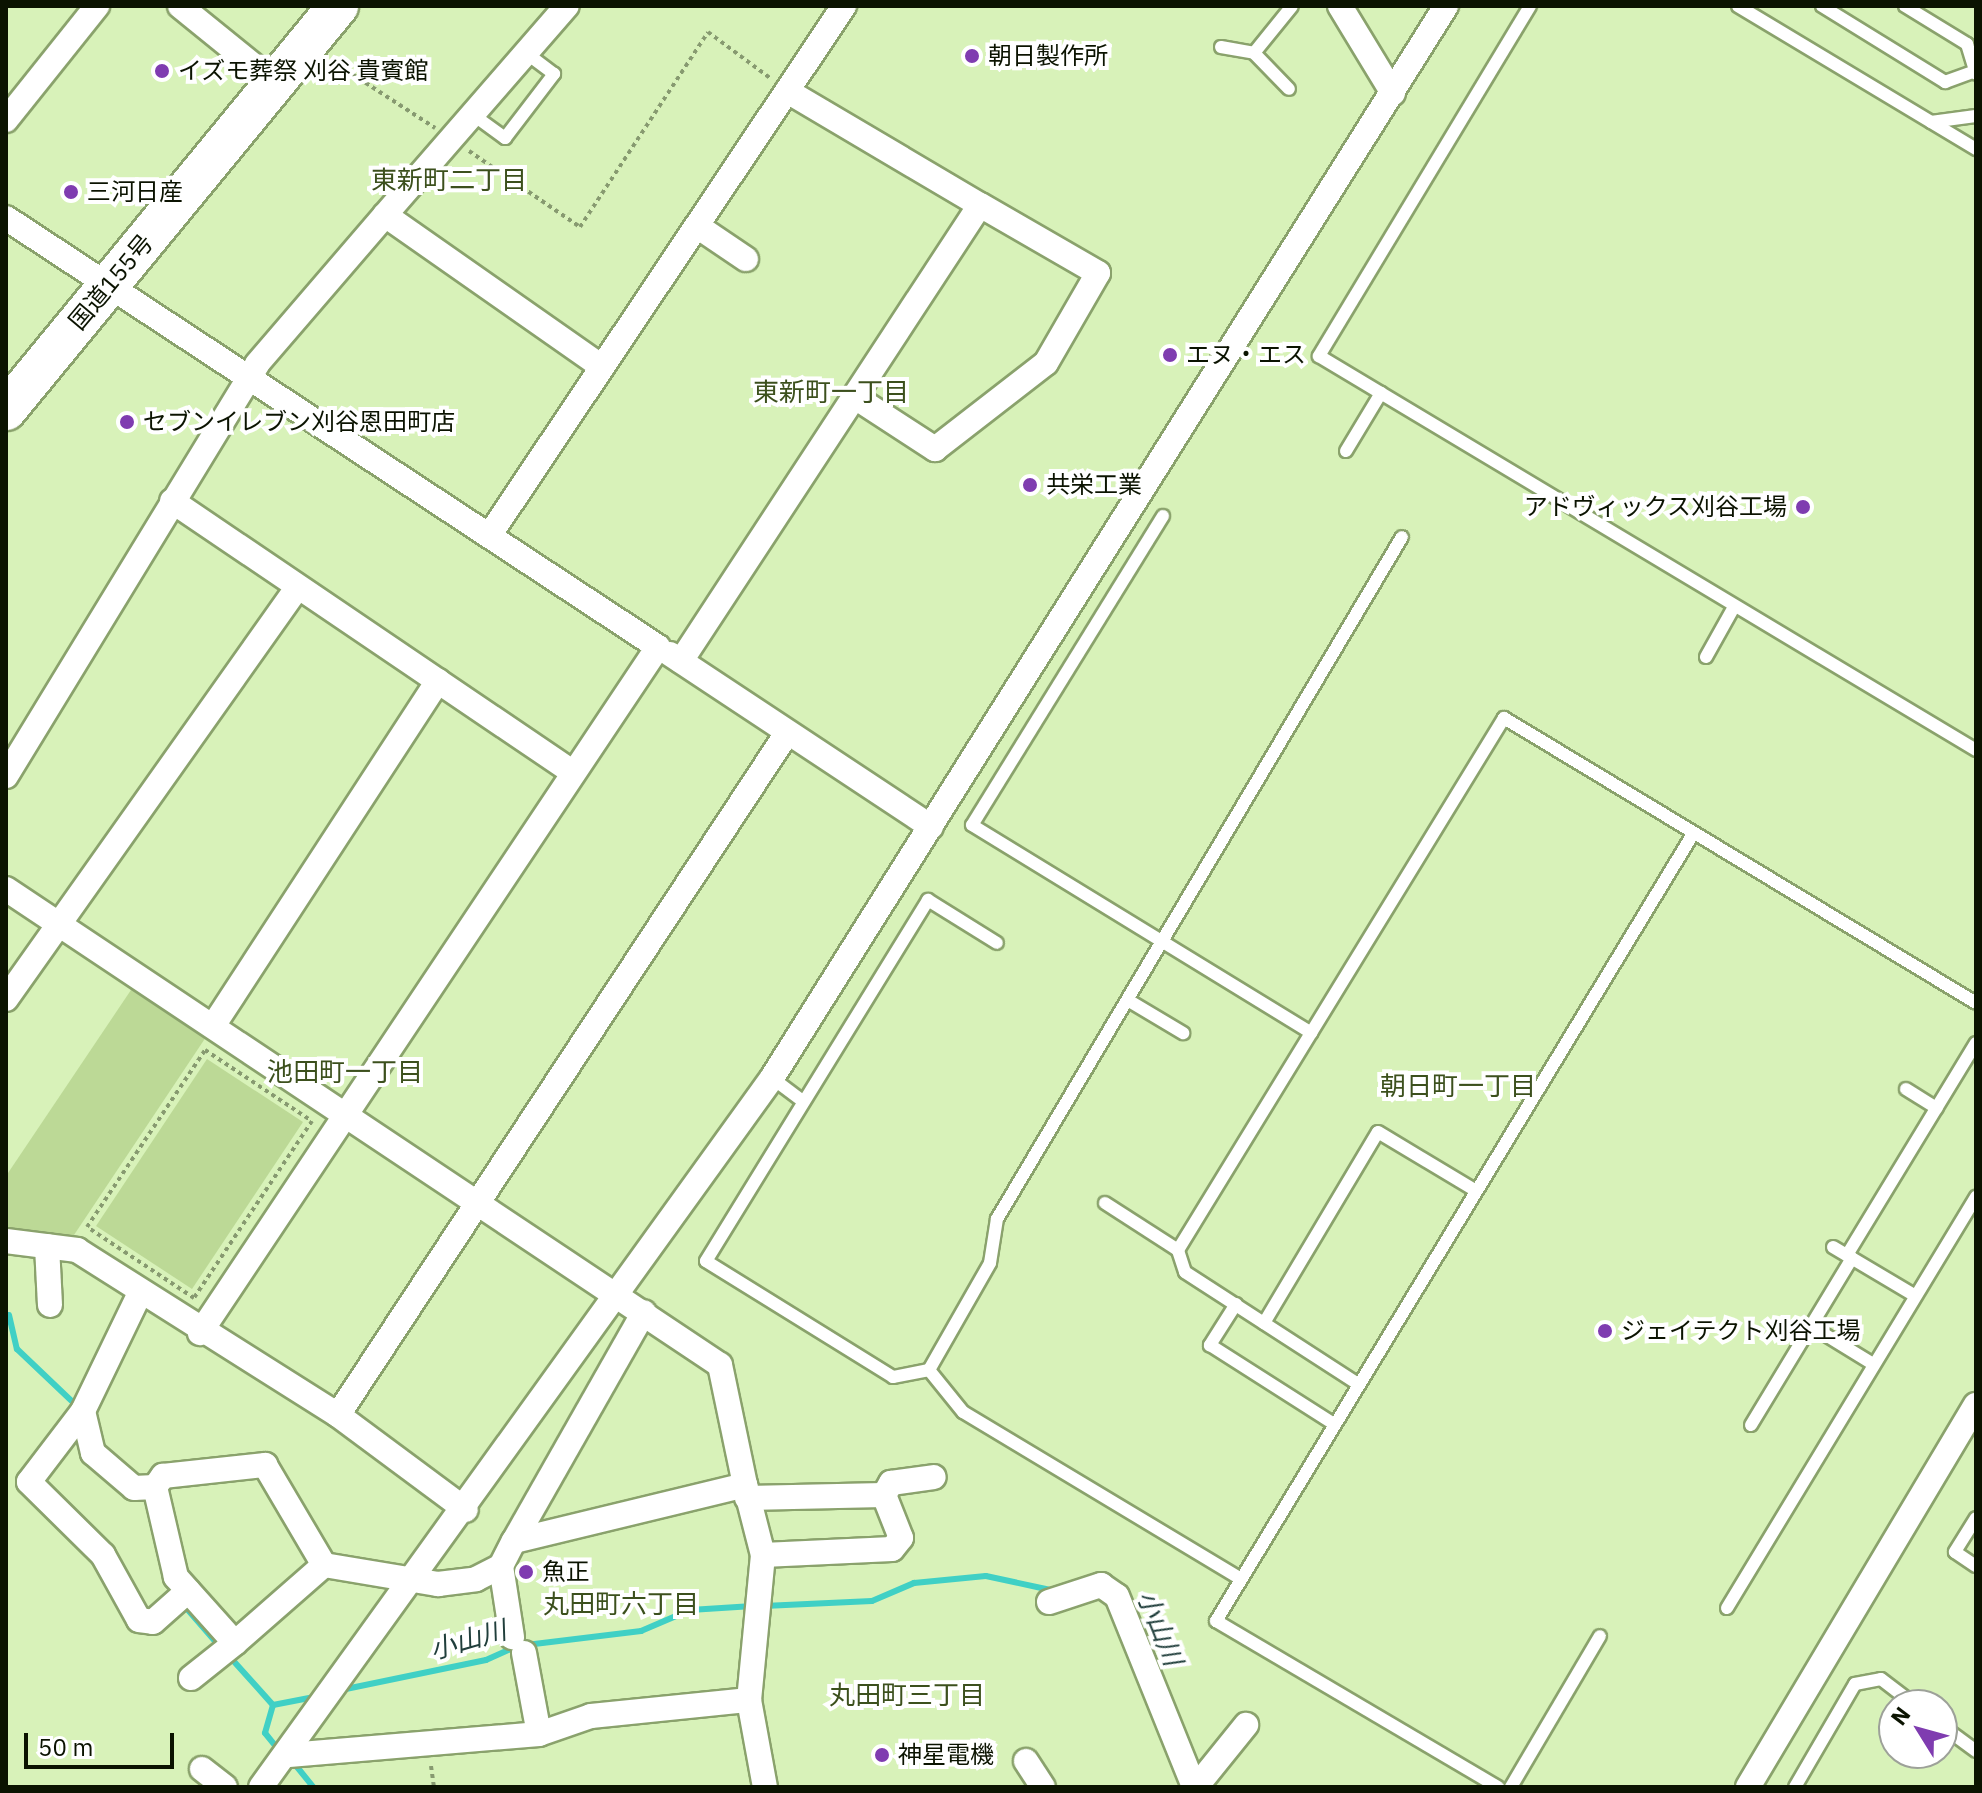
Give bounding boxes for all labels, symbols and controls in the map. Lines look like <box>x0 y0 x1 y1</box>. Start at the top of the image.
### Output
place label: 朝日製作所 <box>988 42 1108 70</box>
marker: 朝日製作所 <box>963 47 981 65</box>
place label: イズモ葬祭 刈谷 貴賓館 <box>178 57 429 85</box>
marker: イズモ葬祭 刈谷 貴賓館 <box>153 62 171 80</box>
district label: 東新町二丁目 <box>371 164 527 196</box>
place label: 三河日産 <box>87 178 183 206</box>
marker: 三河日産 <box>62 183 80 201</box>
street label: 国道155号 <box>63 229 159 335</box>
place label: エヌ・エス <box>1186 341 1306 369</box>
marker: エヌ・エス <box>1161 346 1179 364</box>
district label: 東新町一丁目 <box>753 376 909 408</box>
place label: セブンイレブン刈谷恩田町店 <box>143 408 455 436</box>
marker: セブンイレブン刈谷恩田町店 <box>118 413 136 431</box>
place label: 共栄工業 <box>1046 471 1142 499</box>
marker: 共栄工業 <box>1021 476 1039 494</box>
place label: アドヴィックス刈谷工場 <box>1523 493 1787 521</box>
marker: アドヴィックス刈谷工場 <box>1794 498 1812 516</box>
district label: 池田町一丁目 <box>267 1056 423 1088</box>
district label: 朝日町一丁目 <box>1380 1070 1536 1102</box>
place label: ジェイテクト刈谷工場 <box>1621 1317 1861 1345</box>
marker: ジェイテクト刈谷工場 <box>1596 1322 1614 1340</box>
place label: 魚正 <box>542 1558 590 1586</box>
marker: 魚正 <box>517 1563 535 1581</box>
water label: 小山川 <box>1131 1586 1189 1670</box>
district label: 丸田町六丁目 <box>543 1588 699 1620</box>
water label: 小山川 <box>426 1614 510 1666</box>
district label: 丸田町三丁目 <box>829 1679 985 1711</box>
north arrow <box>1878 1689 1958 1769</box>
text: N <box>1884 1700 1916 1731</box>
scale bar <box>28 1717 178 1767</box>
text: 50 m <box>38 1731 93 1763</box>
place label: 神星電機 <box>898 1741 994 1769</box>
marker: 神星電機 <box>873 1746 891 1764</box>

